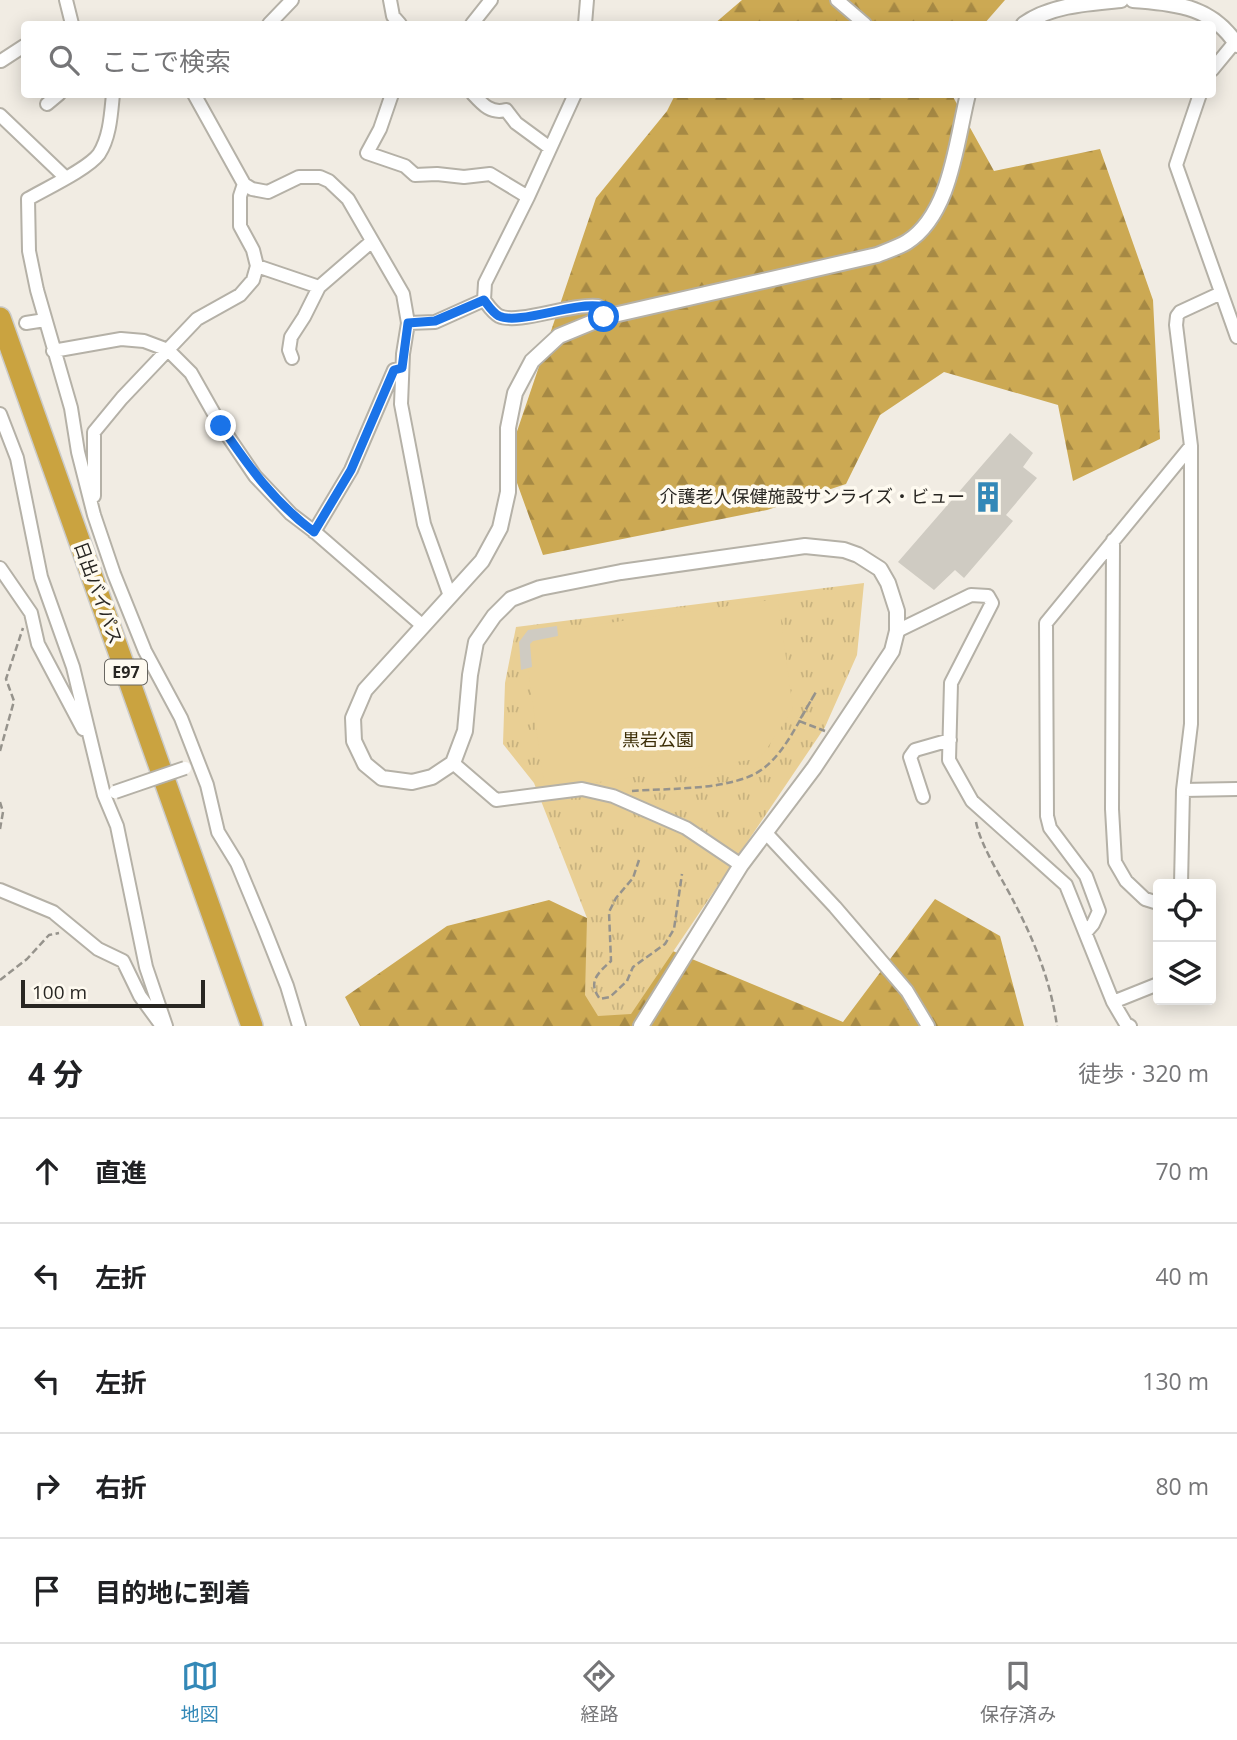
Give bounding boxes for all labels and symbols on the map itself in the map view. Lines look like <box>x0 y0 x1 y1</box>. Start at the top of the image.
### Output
route start <box>588 301 619 332</box>
route end <box>205 410 236 441</box>
building icon: 介護老人保健施設サンライズ・ビュー <box>971 480 1005 514</box>
place label: 介護老人保健施設サンライズ・ビュー <box>660 484 965 508</box>
street label: 日出バイパス <box>69 538 129 647</box>
road number: E97 <box>105 660 147 684</box>
park label: 黒岩公園 <box>622 727 694 751</box>
scale bar <box>21 977 205 1009</box>

